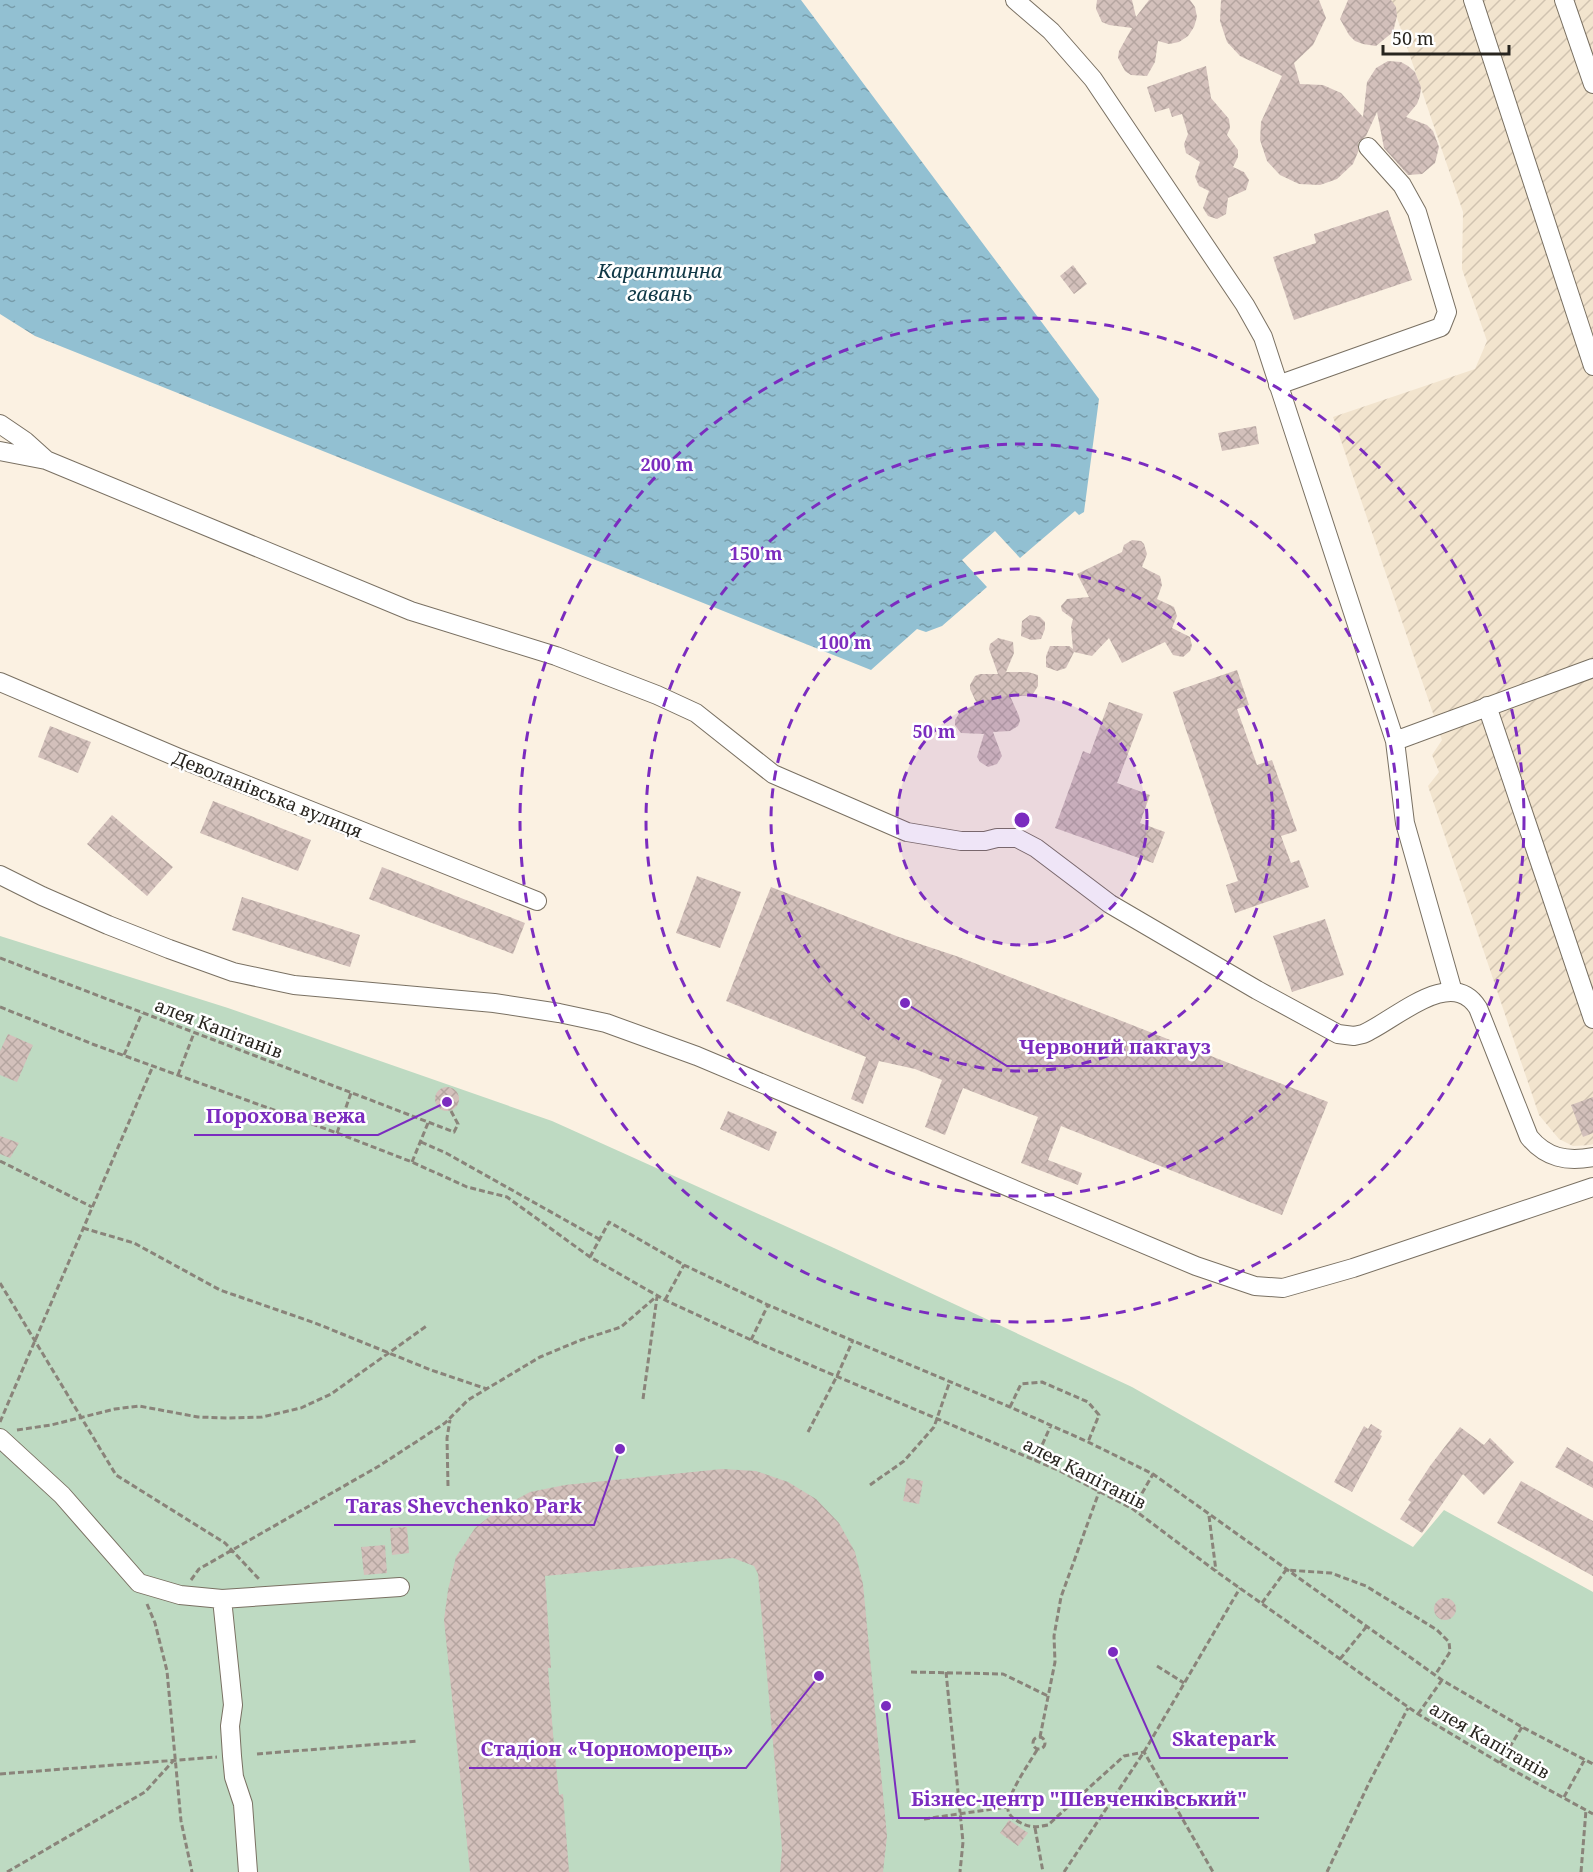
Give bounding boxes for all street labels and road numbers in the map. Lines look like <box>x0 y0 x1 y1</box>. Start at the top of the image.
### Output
street label: Деволанівська вулиця <box>170 745 366 843</box>
street label: алея Капітанів <box>152 993 286 1063</box>
street label: алея Капітанів <box>1019 1432 1151 1514</box>
street label: алея Капітанів <box>1426 1696 1554 1784</box>

